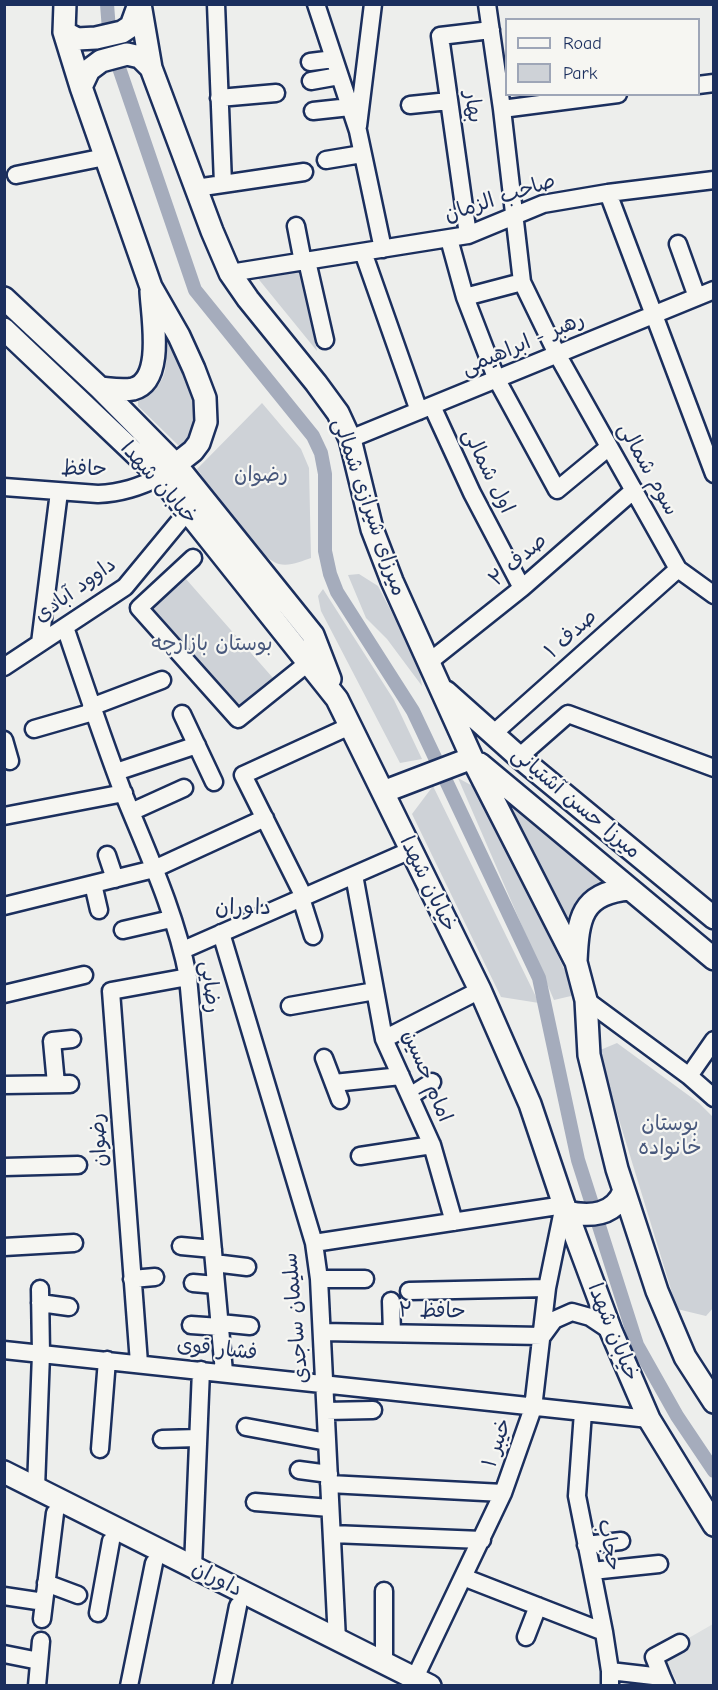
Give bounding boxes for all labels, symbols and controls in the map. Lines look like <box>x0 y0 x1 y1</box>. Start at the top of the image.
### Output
legend <box>505 18 700 96</box>
text: Road <box>563 33 602 54</box>
text: Park <box>563 63 597 84</box>
street label: بهار <box>458 89 488 125</box>
street label: صاحب الزمان <box>441 168 559 228</box>
street label: رهبر - ابراهیمی <box>458 307 588 381</box>
street label: میرزای شیرازی شمالی <box>327 415 411 599</box>
street label: سوم شمالی <box>612 418 684 520</box>
street label: اول شمالی <box>457 424 519 518</box>
street label: خیابان شهدا <box>115 436 203 530</box>
street label: حافظ <box>61 456 107 482</box>
park label: رضوان <box>234 462 288 488</box>
street label: صدف ۲ <box>484 528 552 592</box>
street label: داوود آبادی <box>29 552 121 628</box>
street label: صدف ۱ <box>540 604 602 664</box>
park label: بوستان بازارچه <box>151 631 273 657</box>
street label: میرزا حسن آشتیانی <box>506 742 646 864</box>
street label: خیابان شهدا <box>394 832 462 936</box>
district label: داوران <box>215 895 271 921</box>
street label: رضایی <box>194 959 226 1015</box>
street label: امام حسین <box>396 1026 458 1126</box>
park label: بوستان خانواده <box>638 1111 702 1161</box>
street label: رضوان <box>85 1112 113 1168</box>
street label: سلیمان ساجدی <box>278 1251 314 1385</box>
street label: خیابان شهدا <box>582 1279 644 1385</box>
street label: حافظ ۲ <box>398 1298 466 1324</box>
street label: فشار قوی <box>175 1332 259 1366</box>
street label: خیبر ۱ <box>477 1415 517 1471</box>
street label: حجاب <box>592 1517 626 1573</box>
street label: داوران <box>188 1556 246 1602</box>

